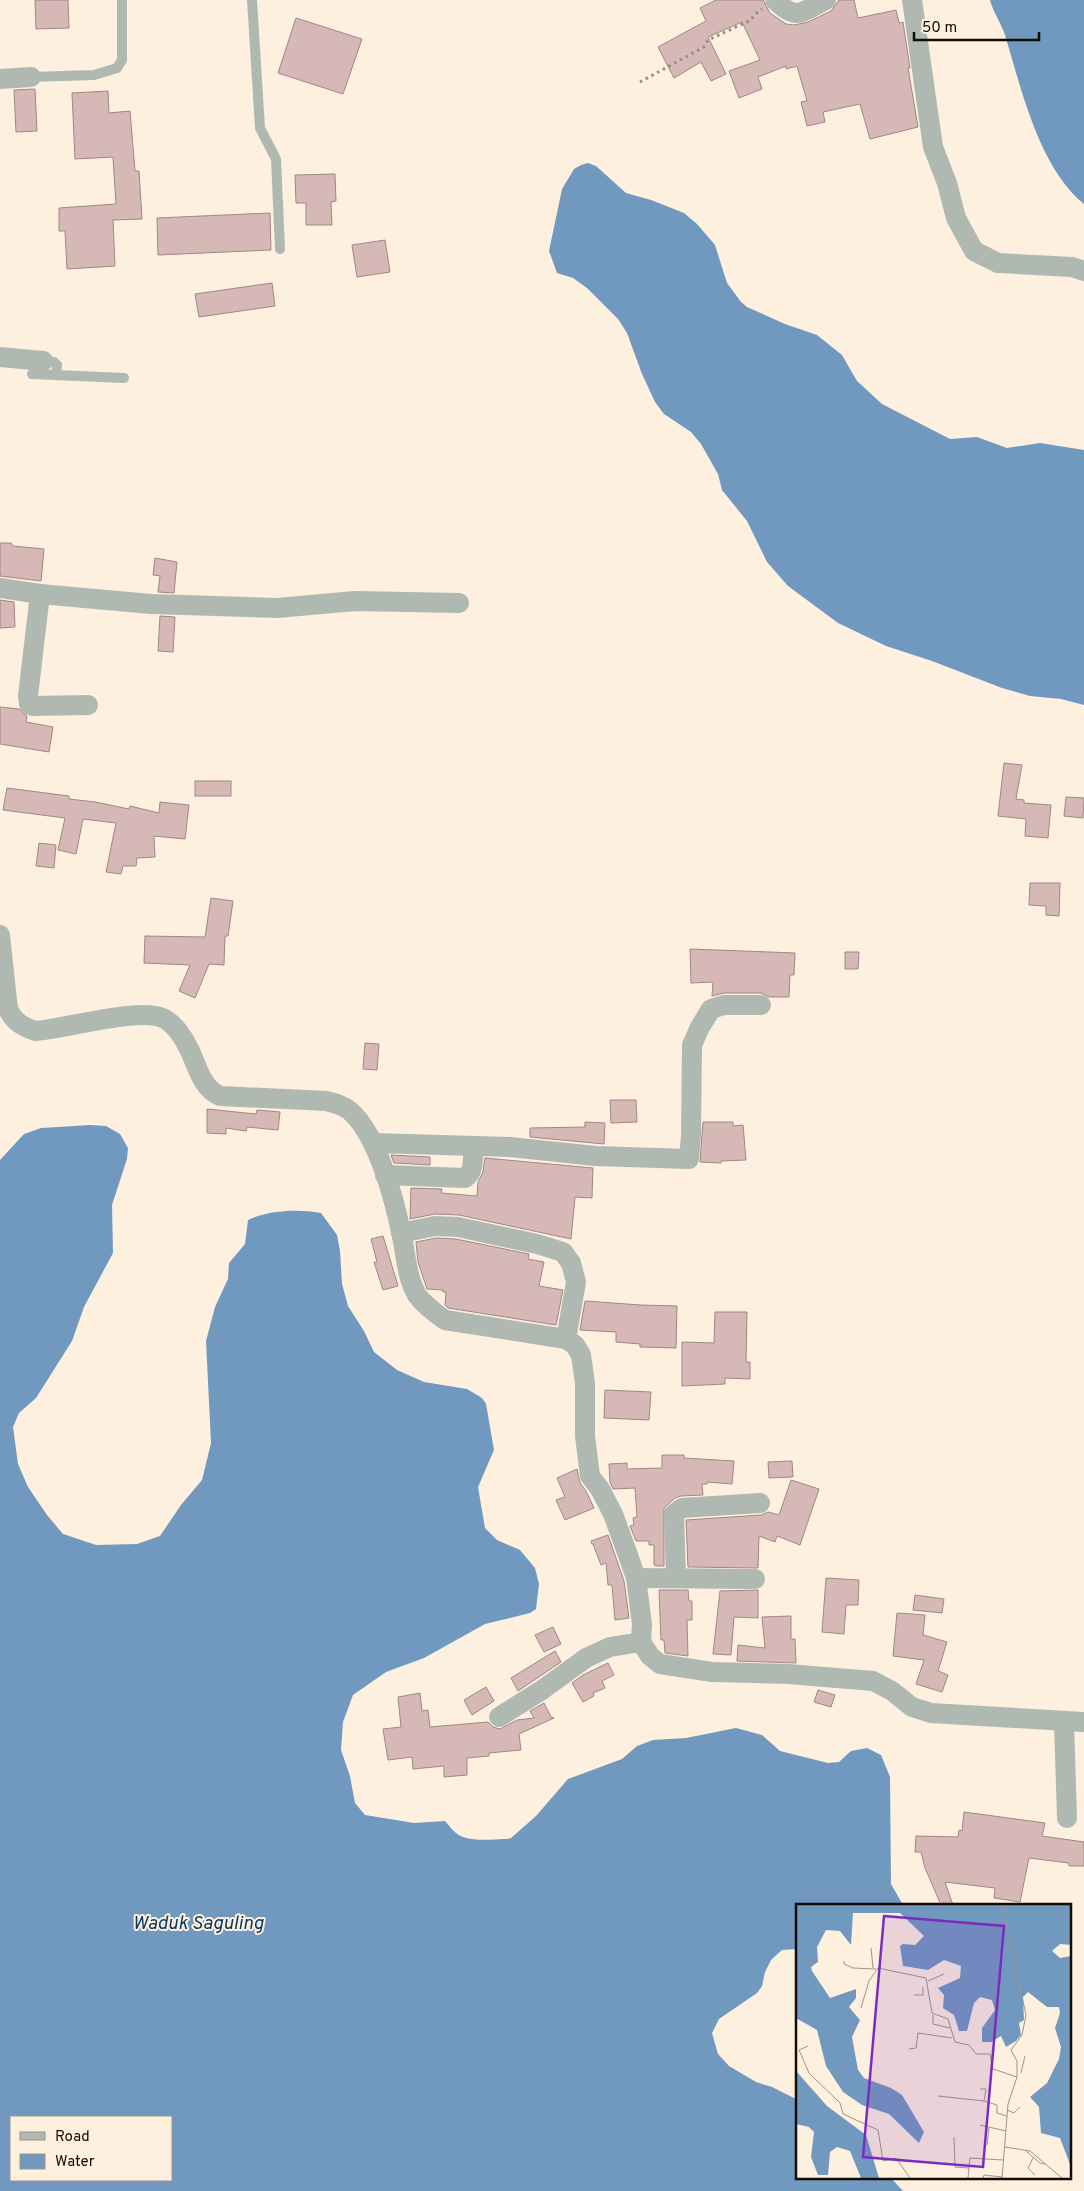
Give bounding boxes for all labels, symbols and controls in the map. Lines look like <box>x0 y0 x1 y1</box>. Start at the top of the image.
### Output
scale bar <box>914 10 1039 42</box>
text: 50 m <box>922 19 957 38</box>
inset map <box>796 1904 1072 2178</box>
water label: Waduk Saguling <box>132 1912 264 1936</box>
legend <box>10 2116 172 2181</box>
text: Road <box>55 2128 90 2147</box>
text: Water <box>55 2153 95 2172</box>

